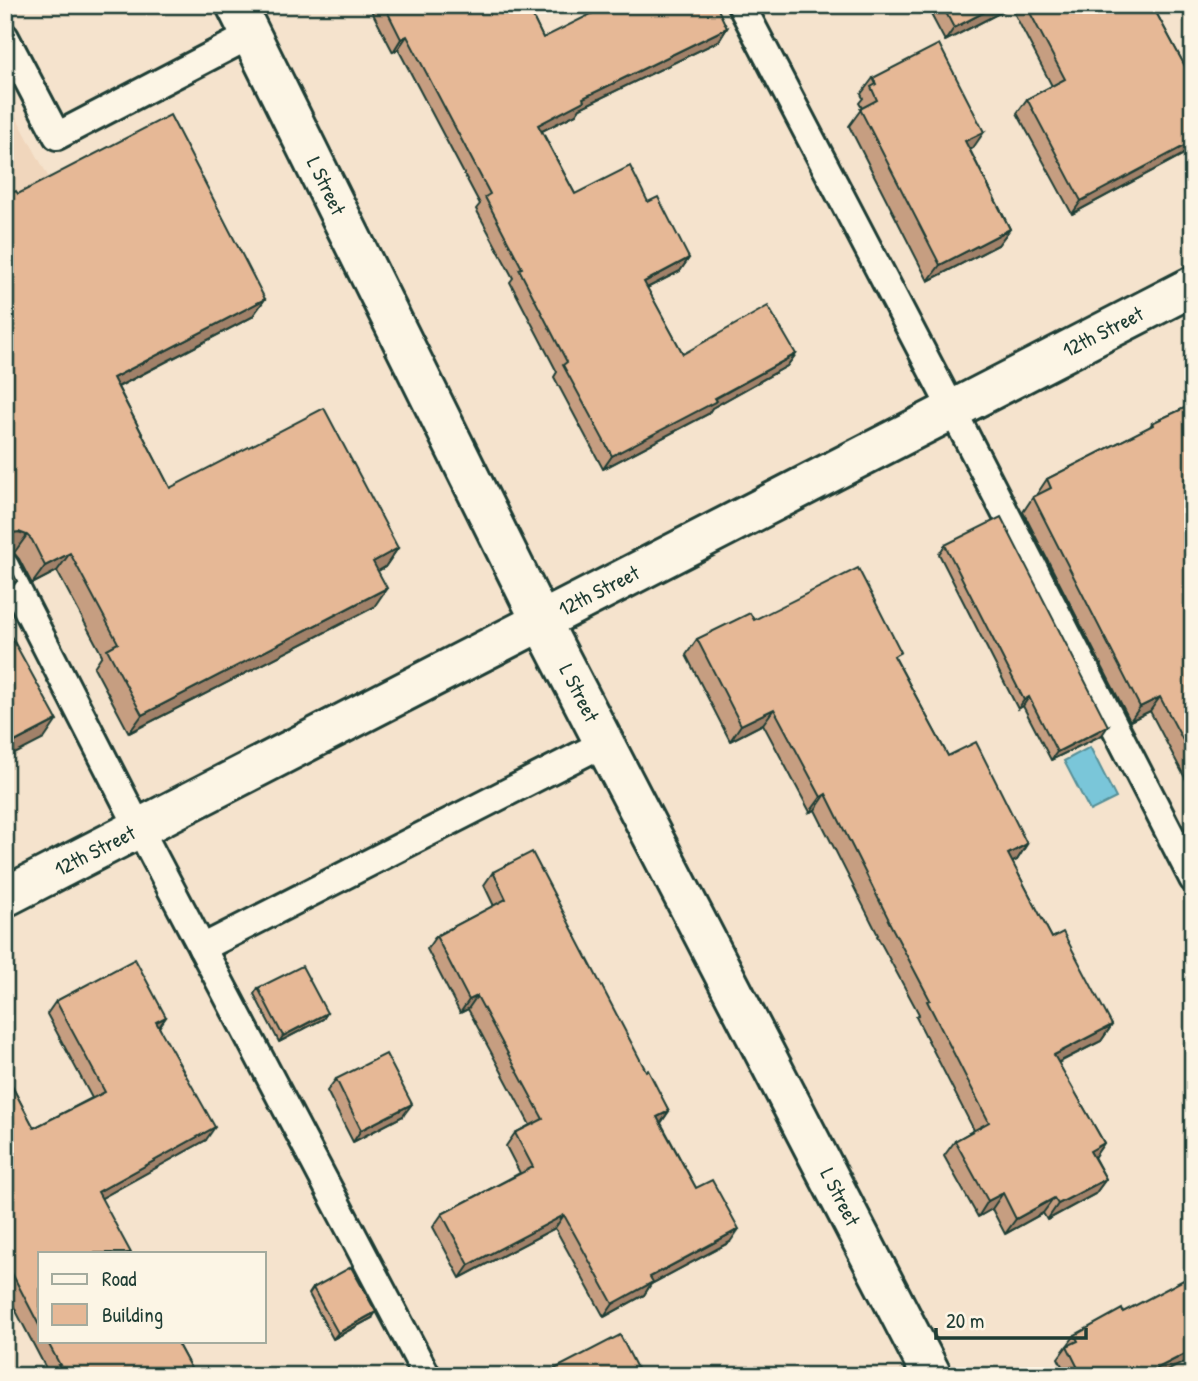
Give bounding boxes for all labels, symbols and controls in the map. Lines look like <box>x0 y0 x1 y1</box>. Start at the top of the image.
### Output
street label: L Street <box>300 152 353 220</box>
street label: 12th Street <box>1057 298 1149 364</box>
street label: 12th Street <box>553 557 645 623</box>
street label: L Street <box>553 659 607 727</box>
street label: 12th Street <box>49 817 141 883</box>
street label: L Street <box>814 1163 868 1231</box>
legend <box>38 1252 266 1342</box>
text: Road <box>102 1264 136 1293</box>
scale bar <box>936 1297 1086 1341</box>
text: Building <box>102 1300 163 1329</box>
text: 20 m <box>946 1306 984 1335</box>

